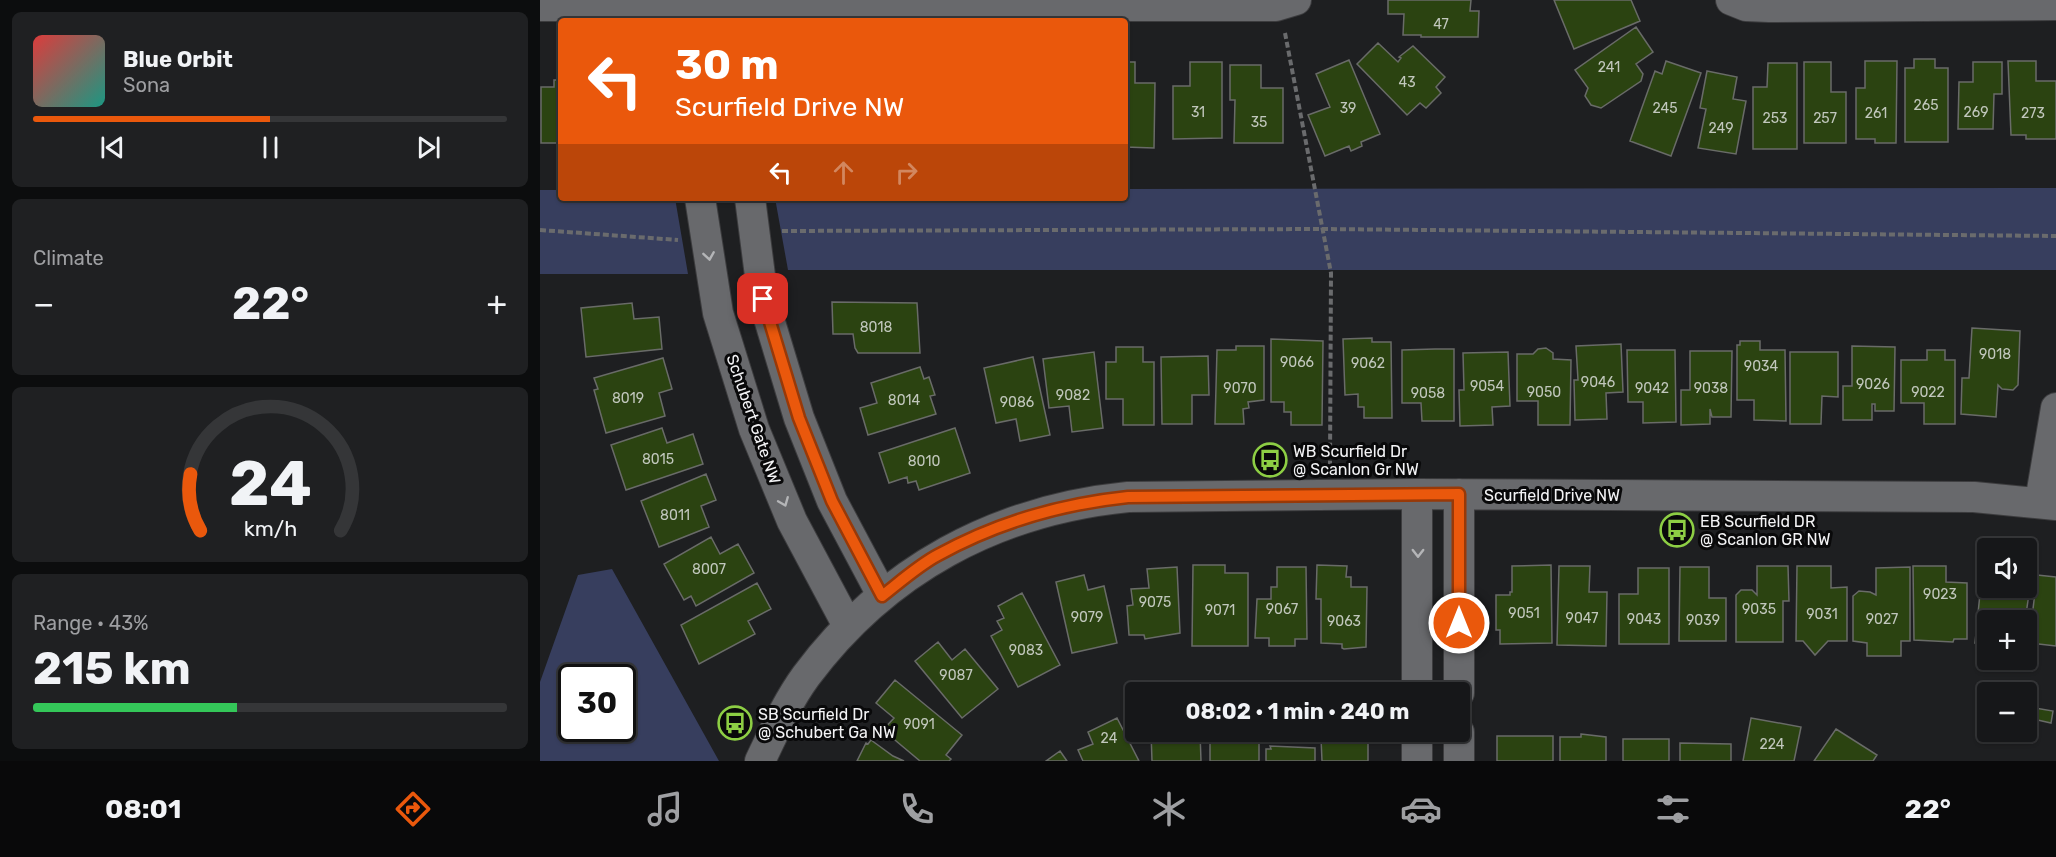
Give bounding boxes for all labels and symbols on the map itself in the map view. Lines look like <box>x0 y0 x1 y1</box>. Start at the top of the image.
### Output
house number: 47 <box>1433 16 1449 33</box>
house number: 241 <box>1598 59 1620 76</box>
house number: 43 <box>1398 74 1416 91</box>
house number: 265 <box>1914 97 1938 114</box>
house number: 39 <box>1340 100 1356 117</box>
house number: 245 <box>1652 100 1678 117</box>
house number: 31 <box>1191 104 1205 121</box>
house number: 269 <box>1964 104 1988 121</box>
house number: 261 <box>1865 105 1887 122</box>
house number: 273 <box>2021 105 2045 122</box>
house number: 253 <box>1763 110 1787 127</box>
house number: 257 <box>1813 110 1837 127</box>
house number: 35 <box>1251 114 1267 131</box>
house number: 249 <box>1709 120 1733 137</box>
one-way arrow <box>703 251 715 260</box>
pin <box>737 273 788 324</box>
house number: 8018 <box>860 319 892 336</box>
house number: 9018 <box>1979 346 2011 363</box>
street label: Schubert Gate NW <box>722 352 785 487</box>
house number: 9066 <box>1280 354 1314 371</box>
house number: 9062 <box>1351 355 1385 372</box>
house number: 9034 <box>1744 358 1778 375</box>
house number: 9046 <box>1581 374 1615 391</box>
house number: 9026 <box>1856 376 1890 393</box>
house number: 9054 <box>1470 378 1504 395</box>
house number: 9070 <box>1223 380 1257 397</box>
house number: 9042 <box>1635 380 1669 397</box>
house number: 9038 <box>1694 380 1728 397</box>
house number: 9050 <box>1527 384 1561 401</box>
house number: 9022 <box>1911 384 1945 401</box>
house number: 9058 <box>1411 385 1445 402</box>
house number: 9082 <box>1056 387 1090 404</box>
house number: 8019 <box>612 390 644 407</box>
house number: 8014 <box>888 392 921 409</box>
house number: 9086 <box>1000 394 1034 411</box>
bus stop icon: WB Scurfield Dr @ Scanlon Gr NW <box>1252 442 1288 478</box>
place label: WB Scurfield Dr @ Scanlon Gr NW <box>1293 442 1419 479</box>
house number: 8015 <box>642 451 674 468</box>
house number: 8010 <box>908 453 940 470</box>
street label: Scurfield Drive NW <box>1484 486 1620 505</box>
one-way arrow <box>777 495 789 506</box>
house number: 8011 <box>660 507 690 524</box>
bus stop icon: EB Scurfield DR @ Scanlon GR NW <box>1659 512 1695 548</box>
place label: EB Scurfield DR @ Scanlon GR NW <box>1700 512 1831 549</box>
one-way arrow <box>1412 548 1424 557</box>
house number: 8007 <box>692 561 726 578</box>
house number: 9023 <box>1923 586 1957 603</box>
position arrow <box>1427 591 1491 655</box>
house number: 9075 <box>1139 594 1171 611</box>
house number: 9067 <box>1266 601 1298 618</box>
house number: 9035 <box>1742 601 1776 618</box>
house number: 9071 <box>1205 602 1235 619</box>
house number: 9051 <box>1508 605 1540 622</box>
house number: 9031 <box>1806 606 1838 623</box>
house number: 9079 <box>1071 609 1103 626</box>
house number: 9047 <box>1566 610 1598 627</box>
house number: 9043 <box>1627 611 1661 628</box>
house number: 9027 <box>1866 611 1898 628</box>
house number: 9039 <box>1686 612 1720 629</box>
house number: 9063 <box>1327 613 1361 630</box>
house number: 9083 <box>1009 642 1043 659</box>
speed limit sign: 30 <box>558 664 636 742</box>
house number: 9087 <box>939 667 973 684</box>
bus stop icon: SB Scurfield Dr @ Schubert Ga NW <box>717 705 753 741</box>
place label: SB Scurfield Dr @ Schubert Ga NW <box>758 705 896 742</box>
house number: 9091 <box>903 716 935 733</box>
house number: 24 <box>1101 730 1118 747</box>
house number: 224 <box>1760 736 1785 753</box>

